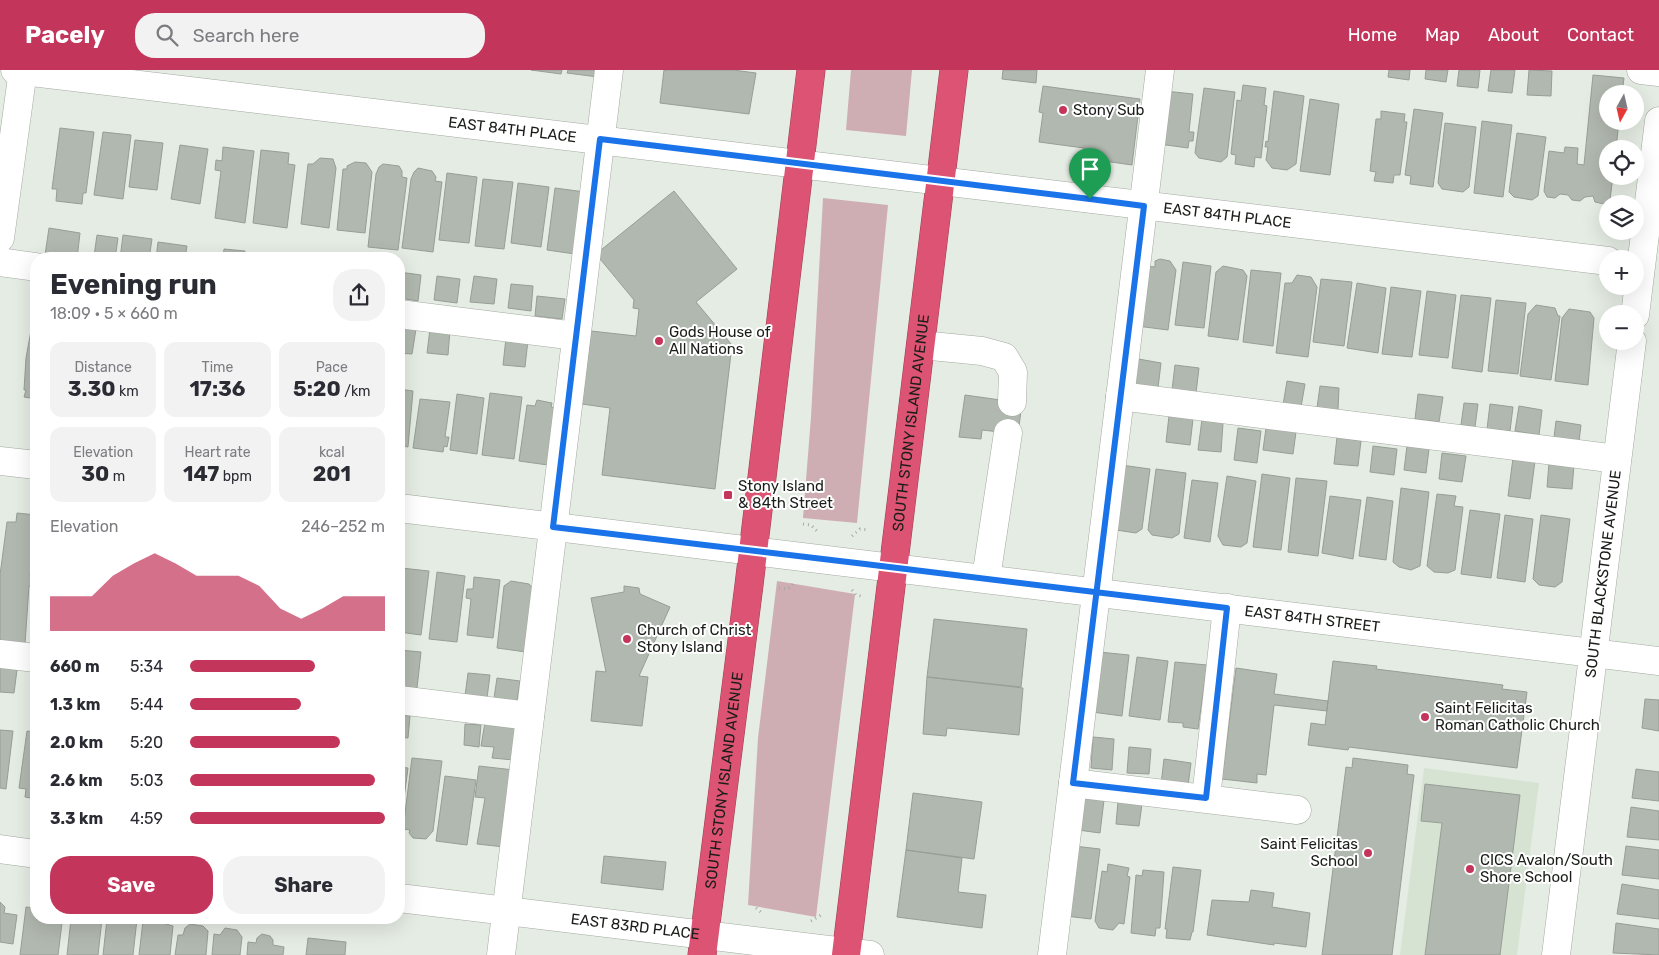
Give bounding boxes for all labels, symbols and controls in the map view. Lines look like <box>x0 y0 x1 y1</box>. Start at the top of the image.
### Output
search box <box>135 13 485 58</box>
text: Pacely <box>25 21 105 49</box>
icon: search <box>153 21 181 49</box>
text: Search here <box>193 24 299 47</box>
text: Home <box>1348 24 1397 46</box>
text: Map <box>1425 24 1460 46</box>
text: About <box>1488 24 1539 46</box>
text: Contact <box>1567 24 1634 46</box>
north arrow <box>1599 85 1644 130</box>
map controls <box>1599 85 1644 350</box>
place label: Stony Sub <box>1073 101 1145 119</box>
marker: Stony Sub <box>1057 104 1069 116</box>
street label: EAST 84TH PLACE <box>447 113 578 146</box>
button: locate <box>1599 140 1644 185</box>
pin <box>1069 148 1111 199</box>
icon: arrive <box>1076 155 1104 183</box>
button: layers <box>1599 195 1644 240</box>
street label: EAST 84TH PLACE <box>1162 199 1292 232</box>
button: + <box>1599 250 1644 295</box>
text: Evening run <box>50 268 217 301</box>
button: share <box>333 269 385 321</box>
text: 18:09 · 5 × 660 m <box>50 304 178 323</box>
button: − <box>1599 305 1644 350</box>
street label: SOUTH STONY ISLAND AVENUE <box>889 313 933 533</box>
place label: Gods House of All Nations <box>669 323 771 358</box>
marker: Gods House of All Nations <box>653 335 665 347</box>
text: Distance <box>74 359 132 376</box>
text: Time <box>202 359 233 376</box>
text: Pace <box>316 359 348 376</box>
text: 3.30 <box>68 376 116 401</box>
text: 17:36 <box>189 376 246 401</box>
text: 5:20 <box>293 376 341 401</box>
text: km <box>116 383 139 400</box>
text: /km <box>341 383 371 400</box>
text: Elevation <box>73 444 133 461</box>
text: Heart rate <box>185 444 250 461</box>
text: kcal <box>319 444 345 461</box>
text: 30 <box>81 461 109 486</box>
text: 147 <box>183 461 219 486</box>
text: 201 <box>313 461 351 486</box>
text: m <box>109 468 125 485</box>
text: bpm <box>219 468 252 485</box>
street label: SOUTH BLACKSTONE AVENUE <box>1581 469 1625 679</box>
place label: Stony Island & 84th Street <box>738 477 833 512</box>
marker: Stony Island & 84th Street <box>722 489 734 501</box>
text: Elevation <box>50 517 119 536</box>
text: 246–252 m <box>301 517 385 536</box>
street label: EAST 84TH STREET <box>1243 602 1381 636</box>
place label: Church of Christ Stony Island <box>637 621 752 656</box>
marker: Church of Christ Stony Island <box>621 633 633 645</box>
text: 660 m <box>50 657 100 676</box>
text: 5:34 <box>130 657 163 676</box>
street label: SOUTH STONY ISLAND AVENUE <box>701 671 747 890</box>
text: 1.3 km <box>50 695 100 714</box>
text: 5:44 <box>130 695 163 714</box>
place label: Saint Felicitas Roman Catholic Church <box>1435 699 1600 734</box>
marker: Saint Felicitas Roman Catholic Church <box>1419 711 1431 723</box>
text: 2.0 km <box>50 733 103 752</box>
text: 5:20 <box>130 733 163 752</box>
text: 2.6 km <box>50 771 103 790</box>
text: 5:03 <box>130 771 163 790</box>
text: 3.3 km <box>50 809 103 828</box>
text: 4:59 <box>130 809 163 828</box>
place label: Saint Felicitas School <box>1260 835 1358 870</box>
marker: Saint Felicitas School <box>1362 847 1374 859</box>
place label: CICS Avalon/South Shore School <box>1480 851 1613 886</box>
button: Save <box>50 856 213 914</box>
button: Share <box>223 856 385 914</box>
marker: CICS Avalon/South Shore School <box>1464 863 1476 875</box>
street label: EAST 83RD PLACE <box>570 910 701 943</box>

